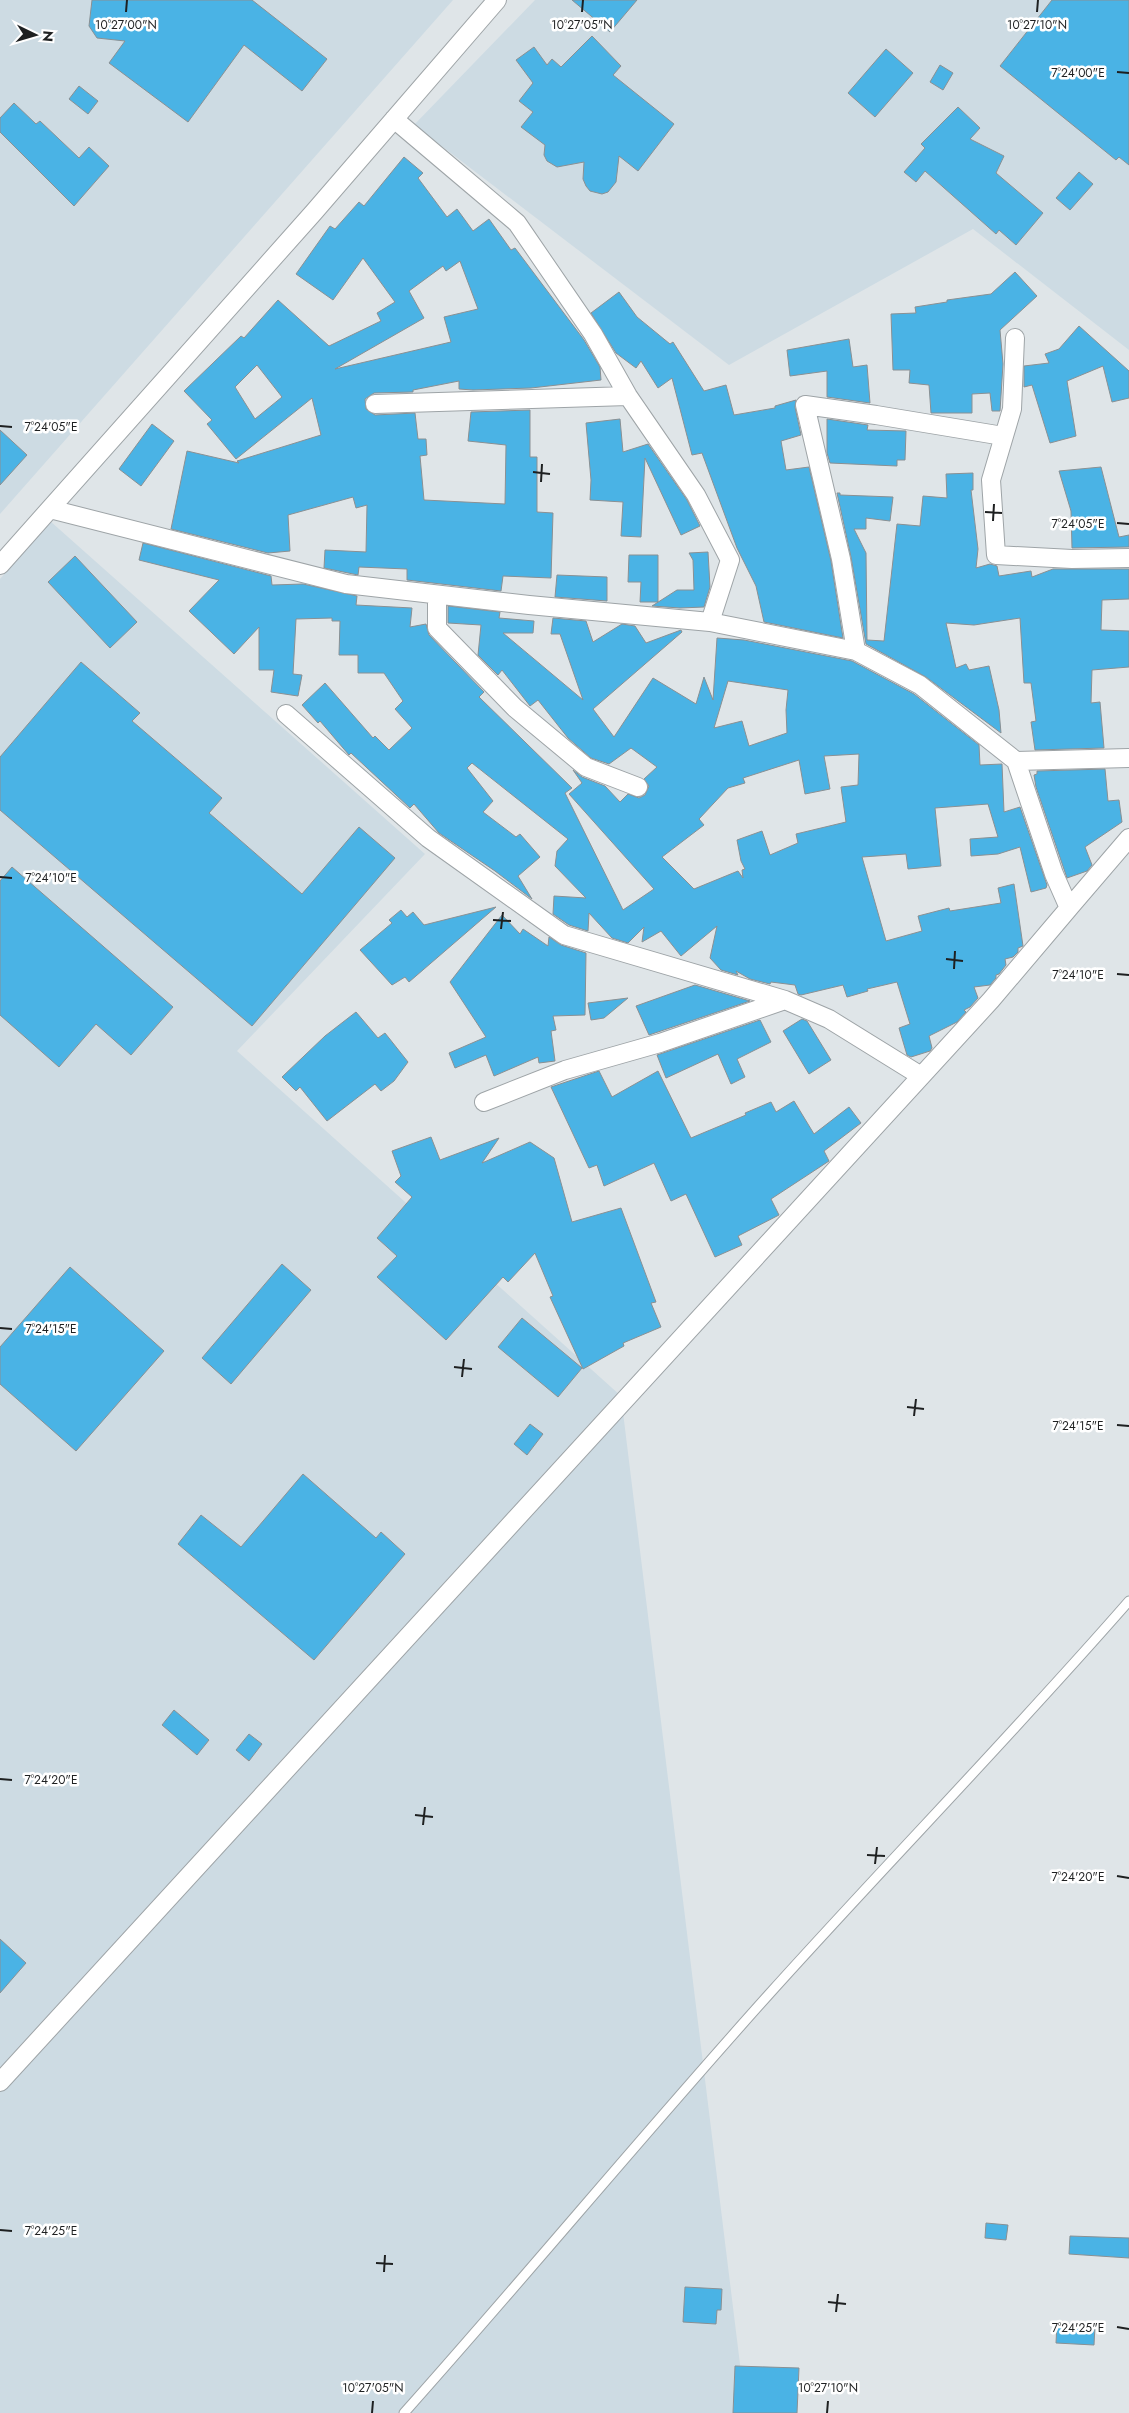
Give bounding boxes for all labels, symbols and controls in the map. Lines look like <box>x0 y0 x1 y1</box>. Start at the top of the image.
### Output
north arrow <box>10 10 60 60</box>
text: 10°27'00"N <box>95 16 157 34</box>
text: 10°27'05"N <box>551 16 613 34</box>
text: 10°27'10"N <box>1007 16 1067 34</box>
text: N <box>38 30 58 43</box>
text: 7°24'00"E <box>1051 64 1105 82</box>
text: 7°24'05"E <box>24 418 78 436</box>
text: 7°24'05"E <box>1051 515 1105 533</box>
text: 7°24'10"E <box>25 869 77 887</box>
text: 7°24'10"E <box>1052 966 1104 984</box>
text: 7°24'15"E <box>25 1320 77 1338</box>
text: 7°24'15"E <box>1052 1417 1104 1435</box>
text: 7°24'20"E <box>24 1771 78 1789</box>
text: 7°24'20"E <box>1051 1868 1105 1886</box>
text: 7°24'25"E <box>25 2222 77 2240</box>
text: 7°24'25"E <box>1052 2319 1104 2337</box>
text: 10°27'05"N <box>342 2379 404 2397</box>
text: 10°27'10"N <box>798 2379 858 2397</box>

